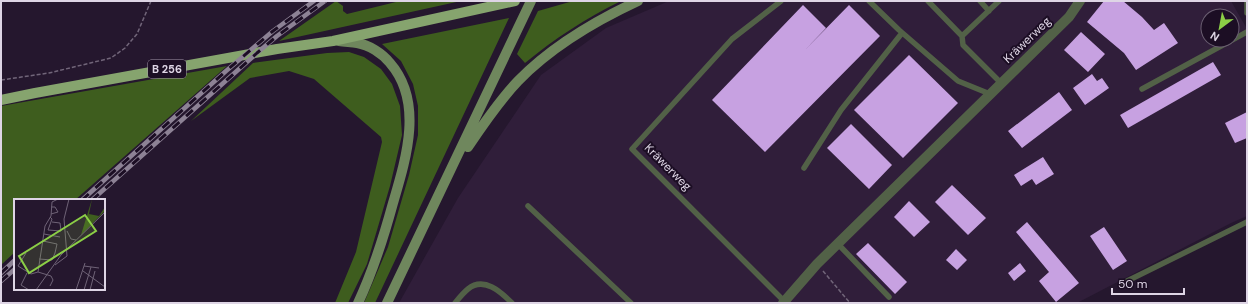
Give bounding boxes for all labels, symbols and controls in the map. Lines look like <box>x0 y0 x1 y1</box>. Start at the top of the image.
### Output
north arrow <box>1200 8 1240 48</box>
street label: Kräwerweg <box>1000 13 1055 67</box>
text: N <box>1208 28 1222 45</box>
road number: B 256 <box>148 60 186 78</box>
street label: Kräwerweg <box>641 140 695 194</box>
inset map <box>14 199 105 290</box>
scale bar <box>1112 270 1184 296</box>
text: 50 m <box>1118 276 1147 292</box>

